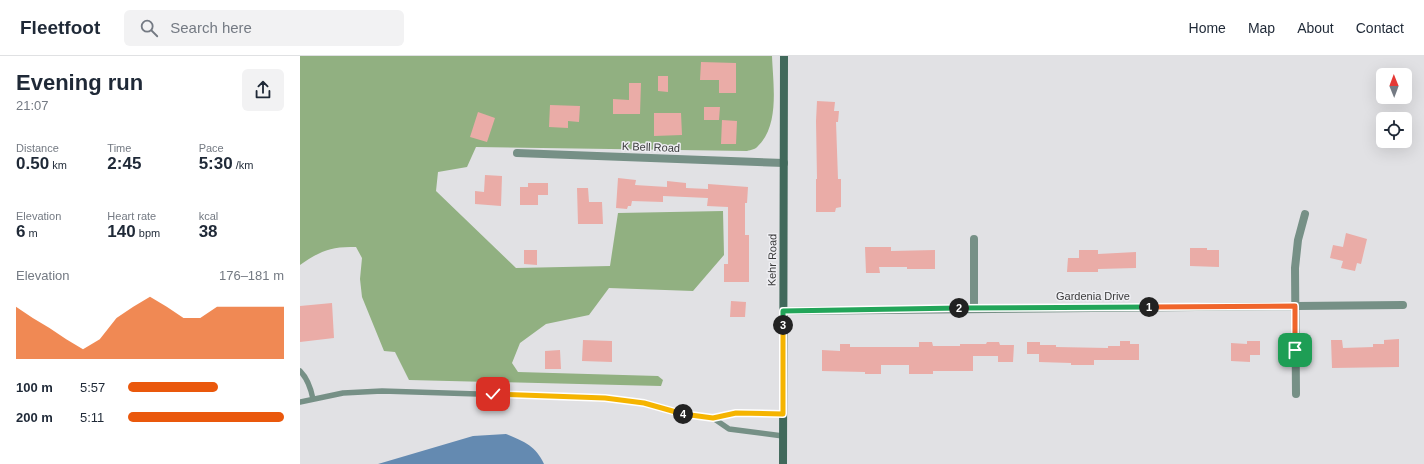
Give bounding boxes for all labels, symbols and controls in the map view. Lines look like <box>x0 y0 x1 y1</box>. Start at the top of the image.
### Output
search box <box>124 10 404 46</box>
text: Fleetfoot <box>20 17 100 38</box>
icon: search <box>138 17 160 39</box>
text: Search here <box>170 19 252 36</box>
text: Home <box>1189 20 1226 36</box>
text: Map <box>1248 20 1275 36</box>
text: About <box>1297 20 1334 36</box>
text: Contact <box>1356 20 1404 36</box>
north arrow <box>1376 68 1412 104</box>
map controls <box>1376 68 1412 148</box>
button: share <box>242 69 284 111</box>
text: Evening run <box>16 70 143 95</box>
text: 21:07 <box>16 98 49 113</box>
button: locate <box>1376 112 1412 148</box>
street label: K Bell Road <box>622 140 680 154</box>
text: Distance <box>16 142 59 154</box>
text: Time <box>107 142 131 154</box>
text: Pace <box>199 142 224 154</box>
text: 0.50 <box>16 154 49 173</box>
text: 2:45 <box>107 154 141 173</box>
text: 5:30 <box>199 154 233 173</box>
text: km <box>49 159 67 171</box>
text: /km <box>233 159 253 171</box>
text: Elevation <box>16 210 61 222</box>
text: Heart rate <box>107 210 156 222</box>
text: kcal <box>199 210 218 222</box>
text: 6 <box>16 222 25 241</box>
text: 140 <box>107 222 136 241</box>
text: 38 <box>199 222 218 241</box>
text: m <box>25 227 38 239</box>
text: bpm <box>136 227 160 239</box>
street label: Kehr Road <box>766 234 778 286</box>
text: Elevation <box>16 268 69 283</box>
text: 176–181 m <box>219 268 284 283</box>
street label: Gardenia Drive <box>1056 290 1130 302</box>
pin: 1 <box>1139 297 1159 317</box>
pin: 2 <box>949 298 969 318</box>
text: 1 <box>1146 301 1152 313</box>
text: 2 <box>956 302 962 314</box>
pin: 3 <box>773 315 793 335</box>
text: 3 <box>780 319 786 331</box>
pin <box>1278 333 1312 367</box>
icon: arrive <box>1284 339 1306 361</box>
pin <box>476 377 510 411</box>
text: 100 m <box>16 380 53 395</box>
text: 5:57 <box>80 380 105 395</box>
icon: check <box>482 383 504 405</box>
pin: 4 <box>673 404 693 424</box>
text: 4 <box>680 408 686 420</box>
text: 200 m <box>16 410 53 425</box>
text: 5:11 <box>80 410 104 425</box>

